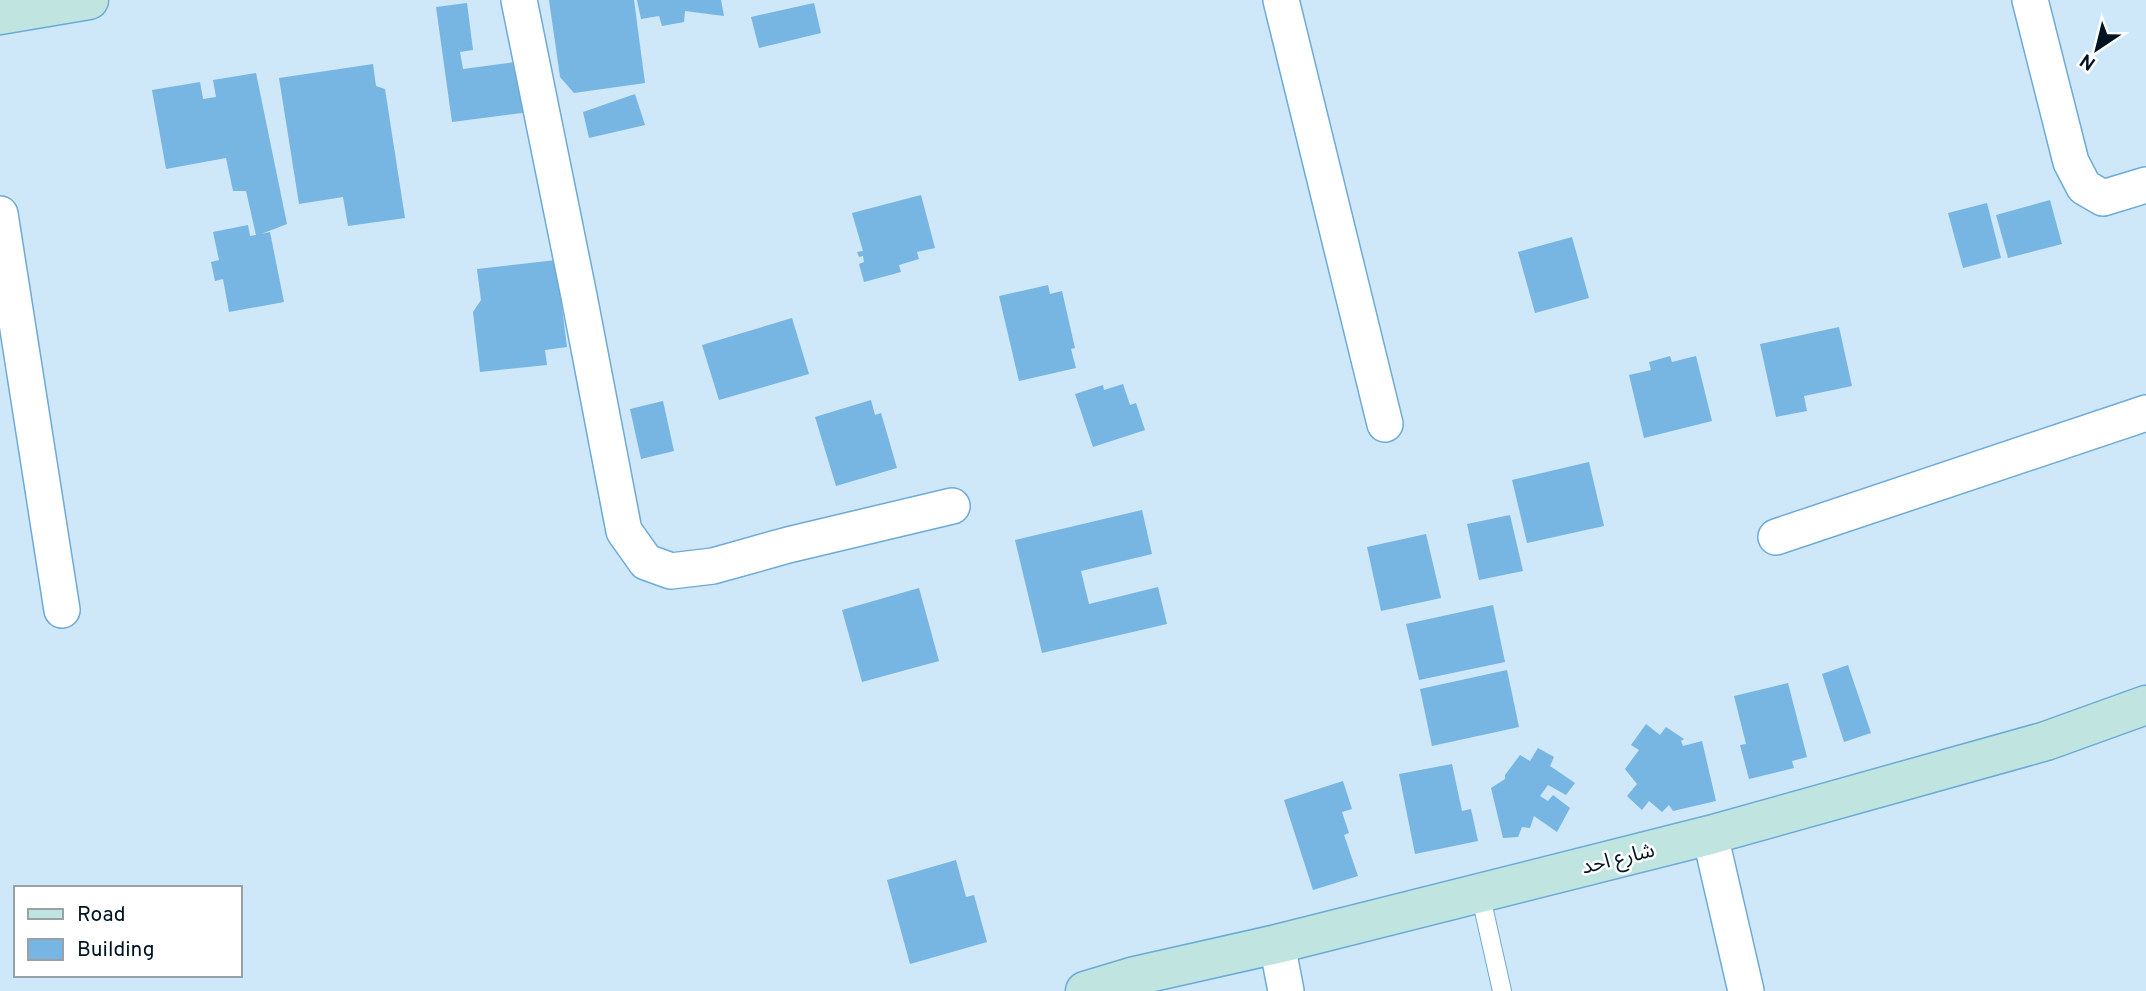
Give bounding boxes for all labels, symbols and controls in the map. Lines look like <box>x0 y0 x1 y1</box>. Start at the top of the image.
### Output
north arrow <box>2062 14 2132 84</box>
text: N <box>2076 48 2101 75</box>
street label: شارع احد <box>1579 837 1658 882</box>
legend <box>14 886 242 977</box>
text: Road <box>77 902 126 929</box>
text: Building <box>77 937 155 964</box>

